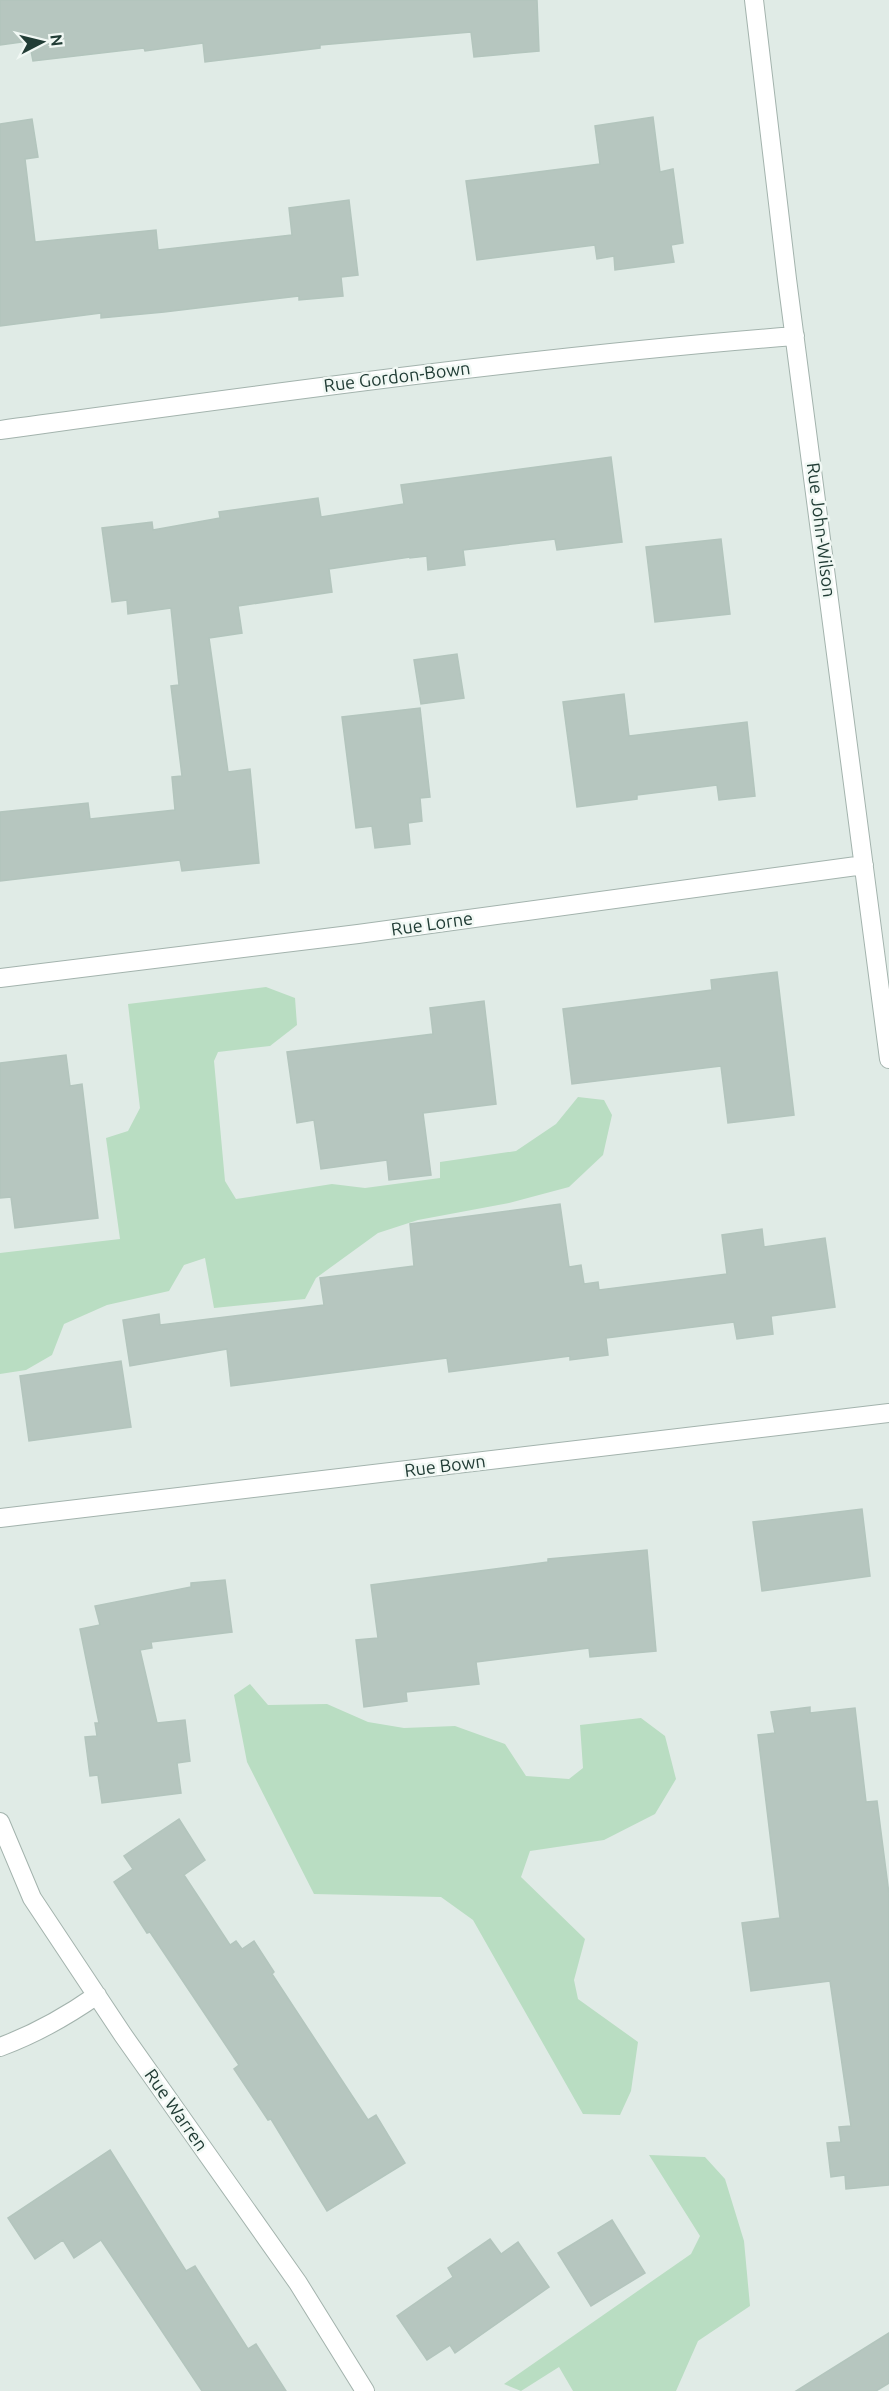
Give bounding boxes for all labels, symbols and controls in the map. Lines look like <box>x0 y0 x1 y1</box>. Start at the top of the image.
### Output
north arrow <box>12 12 72 72</box>
text: N <box>47 33 67 47</box>
street label: Rue Gordon-Bown <box>322 357 471 395</box>
street label: Rue John-Wilson <box>804 461 840 598</box>
street label: Rue Lorne <box>390 907 474 939</box>
street label: Rue Bown <box>403 1450 487 1480</box>
street label: Rue Warren <box>141 2065 212 2154</box>

